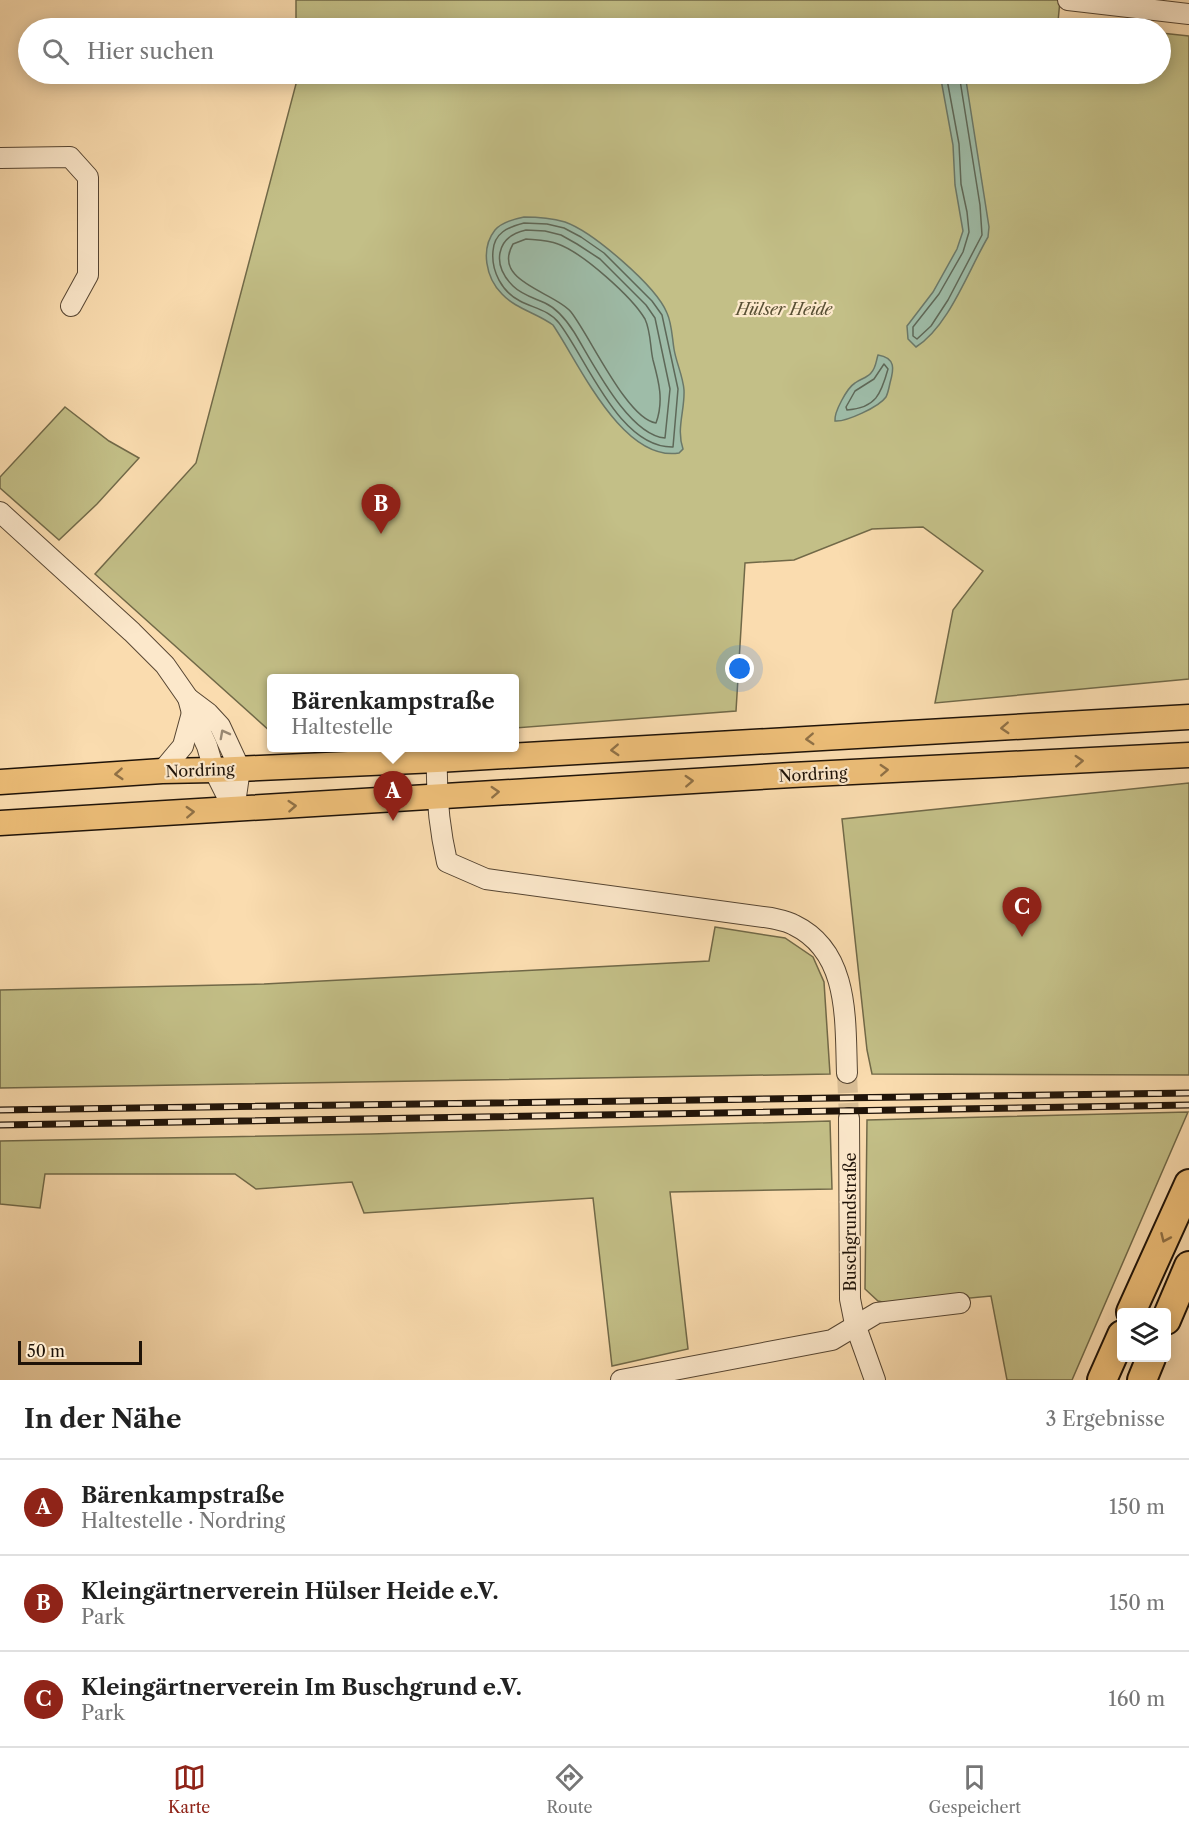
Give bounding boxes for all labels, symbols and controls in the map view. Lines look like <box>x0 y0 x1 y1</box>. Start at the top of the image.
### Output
search box <box>18 18 1171 84</box>
icon: search <box>39 35 72 68</box>
text: Hier suchen <box>87 38 214 65</box>
park label: Hülser Heide <box>734 299 834 319</box>
pin: B <box>362 484 400 534</box>
your location <box>725 654 754 683</box>
popup <box>267 674 519 752</box>
text: Bärenkampstraße <box>291 688 495 715</box>
text: Haltestelle <box>291 715 393 739</box>
one-way arrow <box>1000 721 1009 734</box>
one-way arrow <box>220 730 231 741</box>
one-way arrow <box>806 732 815 745</box>
one-way arrow <box>611 743 620 756</box>
one-way arrow <box>1074 754 1083 767</box>
street label: Nordring <box>165 759 235 781</box>
street label: Nordring <box>778 762 849 786</box>
one-way arrow <box>880 764 889 777</box>
one-way arrow <box>114 767 123 780</box>
pin: A <box>374 772 412 821</box>
one-way arrow <box>685 774 694 787</box>
one-way arrow <box>490 786 499 799</box>
one-way arrow <box>288 800 297 813</box>
one-way arrow <box>186 806 195 819</box>
pin: C <box>1002 888 1042 937</box>
street label: Buschgrundstraße <box>840 1153 860 1291</box>
one-way arrow <box>1160 1231 1172 1242</box>
map controls <box>1117 1308 1171 1362</box>
button: layers <box>1117 1308 1171 1362</box>
scale bar <box>18 1338 142 1366</box>
text: 50 m <box>27 1341 65 1361</box>
text: In der Nähe <box>24 1403 181 1435</box>
text: 3 Ergebnisse <box>1046 1407 1165 1431</box>
text: Bärenkampstraße <box>81 1482 284 1509</box>
text: A <box>36 1495 51 1519</box>
text: 150 m <box>1109 1495 1165 1519</box>
text: Haltestelle · Nordring <box>81 1509 285 1533</box>
text: Kleingärtnerverein Hülser Heide e.V. <box>81 1578 499 1605</box>
text: B <box>36 1591 51 1615</box>
text: 150 m <box>1109 1591 1165 1615</box>
text: Park <box>81 1605 124 1629</box>
text: Kleingärtnerverein Im Buschgrund e.V. <box>81 1674 522 1701</box>
text: C <box>35 1687 52 1711</box>
text: 160 m <box>1108 1687 1165 1711</box>
text: Park <box>81 1701 124 1725</box>
tab: Karte <box>168 1761 210 1817</box>
tab: Route <box>547 1761 592 1817</box>
tab: Gespeichert <box>929 1761 1021 1817</box>

